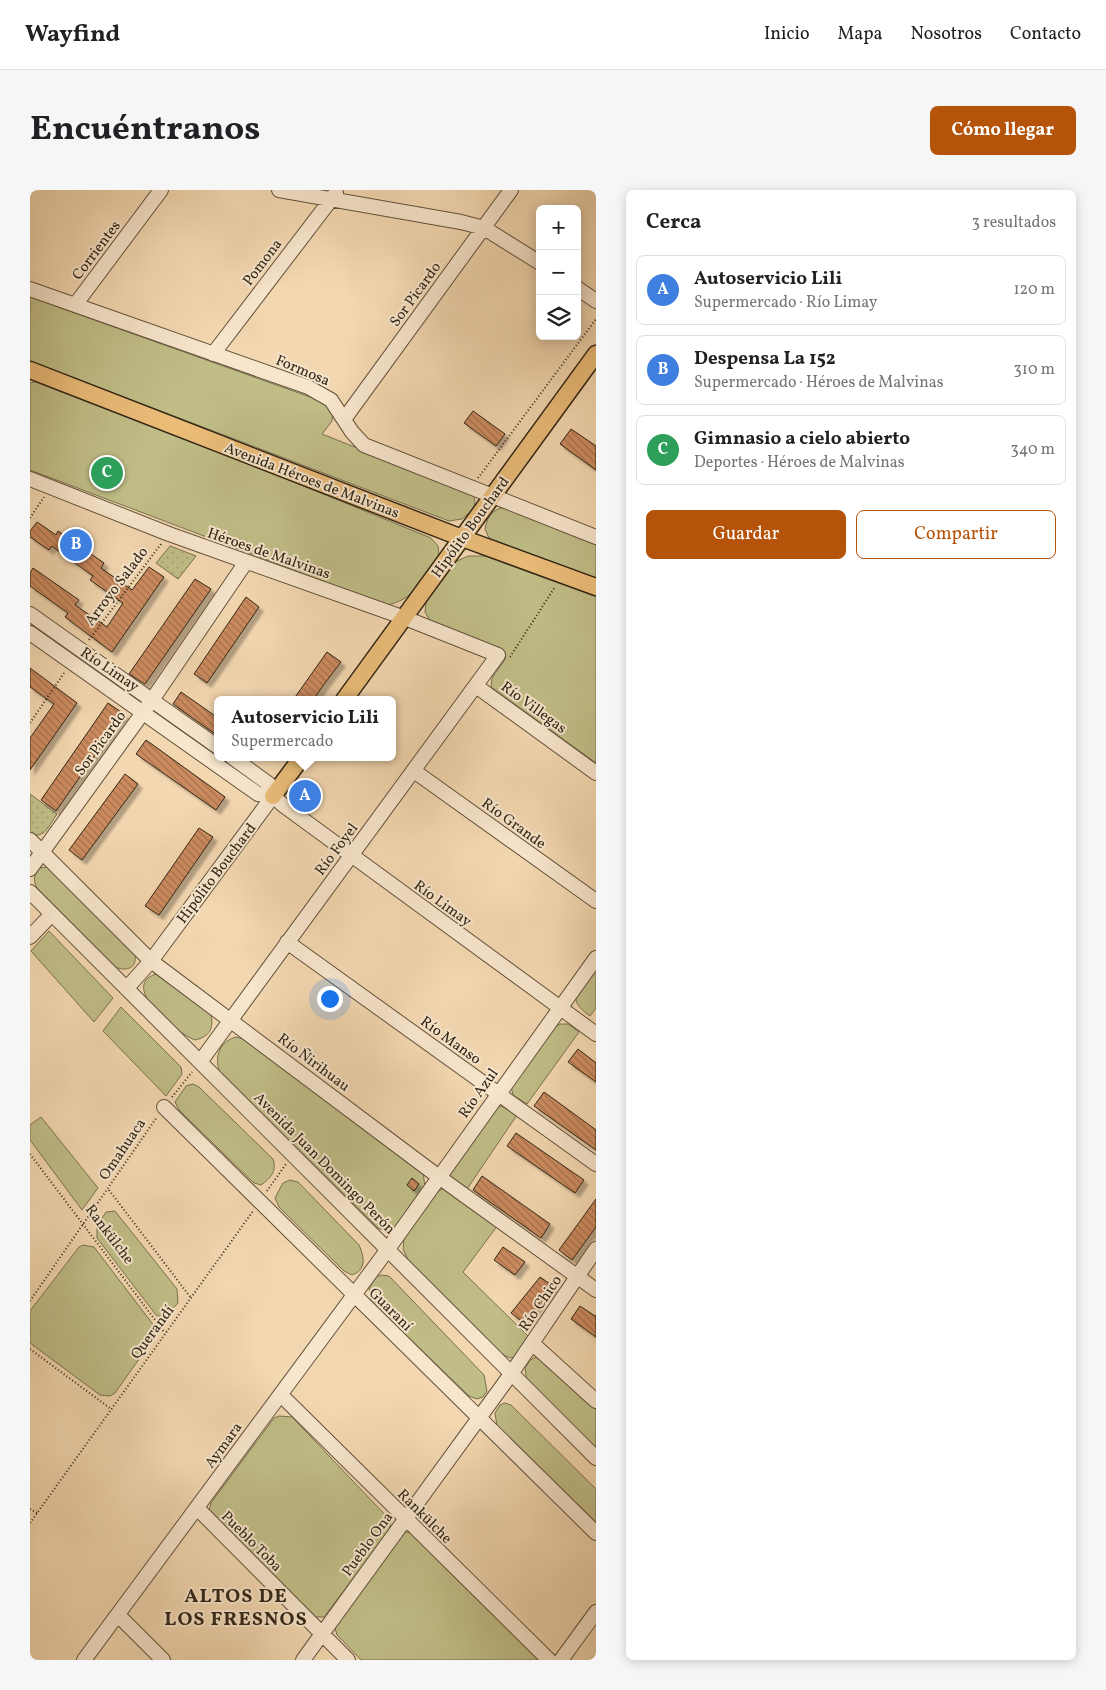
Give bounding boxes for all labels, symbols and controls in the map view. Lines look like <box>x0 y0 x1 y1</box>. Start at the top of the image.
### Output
text: Wayfind <box>25 18 120 52</box>
text: Inicio <box>764 22 810 47</box>
text: Mapa <box>838 22 883 47</box>
text: Nosotros <box>911 22 982 47</box>
text: Contacto <box>1010 22 1081 47</box>
text: Encuéntranos <box>30 106 260 154</box>
button: Cómo llegar <box>930 106 1076 155</box>
map controls <box>536 205 581 340</box>
button: + <box>536 205 581 250</box>
text: Cerca <box>646 208 701 237</box>
text: 3 resultados <box>972 212 1056 234</box>
street label: Corrientes <box>68 217 127 285</box>
street label: Pomona <box>239 235 288 291</box>
button: − <box>536 250 581 295</box>
street label: Sor Picardo <box>385 258 447 332</box>
text: Autoservicio Lili <box>694 266 842 292</box>
text: A <box>657 279 669 301</box>
text: 120 m <box>1013 279 1055 301</box>
text: Supermercado · Río Limay <box>694 292 878 314</box>
button: layers <box>536 295 581 340</box>
text: Despensa La 152 <box>694 346 836 372</box>
street label: Formosa <box>272 351 333 392</box>
text: B <box>658 359 668 381</box>
text: 310 m <box>1014 359 1055 381</box>
text: Supermercado · Héroes de Malvinas <box>694 372 944 394</box>
text: Gimnasio a cielo abierto <box>694 426 910 452</box>
street label: Avenida Héroes de Malvinas <box>221 438 402 525</box>
text: C <box>658 439 668 461</box>
text: 340 m <box>1011 439 1055 461</box>
text: Deportes · Héroes de Malvinas <box>694 452 905 474</box>
pin: C <box>91 454 123 492</box>
street label: Hipólito Bouchard <box>427 473 515 583</box>
button: Guardar <box>646 510 846 559</box>
button: Compartir <box>856 510 1056 559</box>
street label: Héroes de Malvinas <box>204 523 333 585</box>
pin: B <box>60 526 92 564</box>
street label: Arroyo Salado <box>81 543 154 631</box>
street label: Río Limay <box>75 643 143 698</box>
street label: Río Villegas <box>496 677 570 739</box>
popup <box>214 696 396 761</box>
text: Autoservicio Lili <box>231 705 379 731</box>
street label: Sor Picardo <box>70 707 132 781</box>
text: Supermercado <box>231 731 333 753</box>
pin: A <box>289 777 321 815</box>
street label: Río Grande <box>477 794 550 855</box>
street label: Hipólito Bouchard <box>173 819 262 928</box>
street label: Río Foyel <box>311 819 364 881</box>
street label: Río Limay <box>409 876 475 932</box>
your location <box>317 986 343 1012</box>
street label: Río Manso <box>415 1012 485 1070</box>
street label: Río Ñirihuau <box>273 1029 354 1097</box>
street label: Río Azul <box>454 1065 504 1123</box>
street label: Avenida Juan Domingo Perón <box>248 1088 400 1240</box>
street label: Omahuaca <box>95 1115 152 1185</box>
street label: Rankülche <box>79 1201 138 1269</box>
street label: Río Chico <box>515 1272 568 1336</box>
street label: Guaraní <box>363 1283 417 1337</box>
street label: Querandí <box>126 1301 180 1364</box>
street label: Aymara <box>200 1419 248 1473</box>
street label: Rankülche <box>392 1485 456 1549</box>
street label: Pueblo Toba <box>216 1507 286 1577</box>
street label: Pueblo Ona <box>338 1508 399 1581</box>
district label: ALTOS DE LOS FRESNOS <box>164 1583 308 1634</box>

